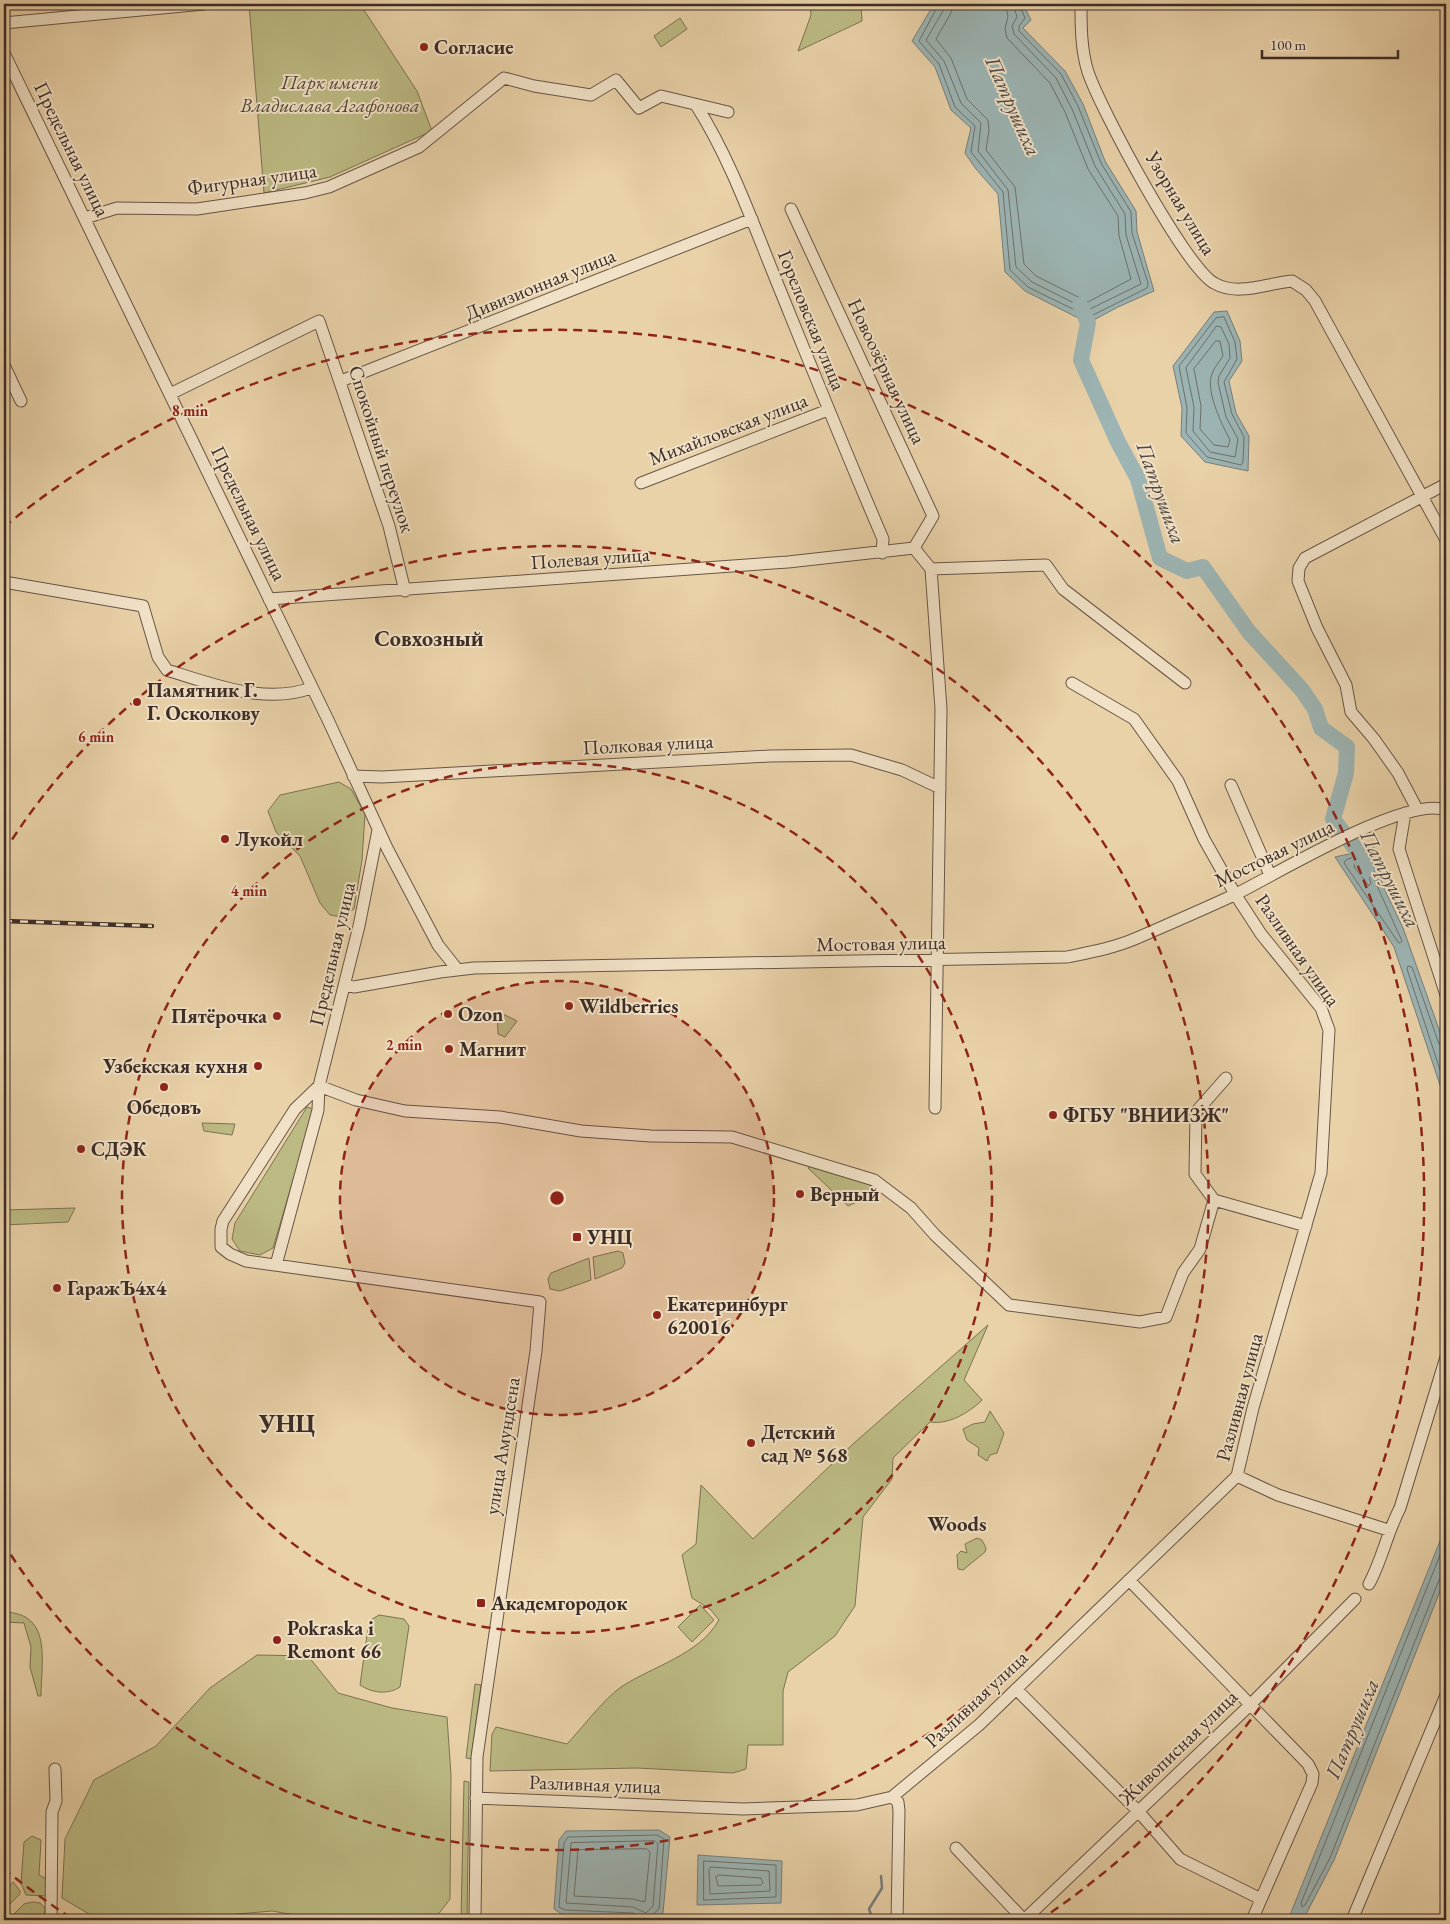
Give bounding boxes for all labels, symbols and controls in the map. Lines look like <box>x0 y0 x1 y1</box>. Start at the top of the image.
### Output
scale bar <box>1262 28 1399 60</box>
place label: Согласие <box>434 34 514 60</box>
text: 100 m <box>1270 35 1307 54</box>
marker: Согласие <box>418 41 430 53</box>
water label: Патрушиха <box>979 51 1047 160</box>
park label: Парк имени Владислава Агафонова <box>239 69 420 118</box>
street label: Предельная улица <box>28 77 116 221</box>
street label: Узорная улица <box>1139 145 1222 260</box>
street label: Фигурная улица <box>186 157 318 201</box>
street label: Дивизионная улица <box>461 242 619 326</box>
street label: Гореловская улица <box>772 246 852 394</box>
street label: Новоозёрная улица <box>842 294 932 448</box>
street label: Спокойный переулок <box>343 362 421 536</box>
street label: Михайловская улица <box>645 387 811 471</box>
text: 8 min <box>172 401 209 420</box>
water label: Патрушиха <box>1130 437 1192 547</box>
street label: Предельная улица <box>205 441 293 585</box>
street label: Полевая улица <box>529 541 651 575</box>
district label: Совхозный <box>374 624 484 653</box>
place label: Памятник Г. Г. Осколкову <box>147 677 260 726</box>
marker: Памятник Г. Г. Осколкову <box>131 696 143 708</box>
text: 6 min <box>78 727 115 746</box>
street label: Полковая улица <box>582 728 714 760</box>
street label: Мостовая улица <box>1210 813 1338 893</box>
water label: Патрушиха <box>1354 824 1427 932</box>
place label: Лукойл <box>235 826 303 852</box>
marker: Лукойл <box>219 833 231 845</box>
street label: Предельная улица <box>303 879 361 1029</box>
text: 4 min <box>231 881 268 900</box>
street label: Разливная улица <box>1250 889 1346 1011</box>
street label: Мостовая улица <box>816 929 946 957</box>
place label: Wildberries <box>579 993 678 1019</box>
marker: Wildberries <box>563 1000 575 1012</box>
place label: Ozon <box>458 1001 503 1027</box>
place label: Пятёрочка <box>171 1003 267 1029</box>
marker: Ozon <box>442 1008 454 1020</box>
marker: Пятёрочка <box>271 1010 283 1022</box>
text: 2 min <box>386 1035 423 1054</box>
place label: Магнит <box>459 1036 526 1062</box>
marker: Магнит <box>443 1043 455 1055</box>
place label: Узбекская кухня <box>102 1053 248 1079</box>
marker: Узбекская кухня <box>252 1060 264 1072</box>
marker: Обедовъ <box>158 1081 170 1093</box>
place label: Обедовъ <box>127 1094 201 1120</box>
place label: ФГБУ "ВНИИЗЖ" <box>1063 1102 1229 1128</box>
marker: ФГБУ "ВНИИЗЖ" <box>1047 1109 1059 1121</box>
place label: СДЭК <box>91 1136 147 1162</box>
marker: СДЭК <box>75 1143 87 1155</box>
place label: Верный <box>810 1181 880 1207</box>
marker: Верный <box>794 1188 806 1200</box>
centre of rings <box>548 1189 566 1207</box>
place label: УНЦ <box>586 1224 632 1250</box>
marker: УНЦ <box>571 1231 583 1243</box>
place label: ГаражЪ4х4 <box>67 1275 167 1301</box>
marker: ГаражЪ4х4 <box>51 1282 63 1294</box>
place label: Екатеринбург 620016 <box>667 1291 788 1340</box>
marker: Екатеринбург 620016 <box>651 1309 663 1321</box>
street label: Разливная улица <box>1209 1330 1269 1464</box>
street label: улица Амундсена <box>478 1375 526 1517</box>
district label: УНЦ <box>258 1407 316 1439</box>
place label: Детский сад № 568 <box>761 1419 847 1468</box>
marker: Детский сад № 568 <box>745 1437 757 1449</box>
district label: Woods <box>927 1510 987 1537</box>
place label: Академгородок <box>490 1590 627 1616</box>
marker: Академгородок <box>475 1597 487 1609</box>
place label: Pokraska i Remont 66 <box>287 1615 382 1664</box>
marker: Pokraska i Remont 66 <box>271 1634 283 1646</box>
street label: Разливная улица <box>919 1645 1033 1753</box>
water label: Патрушиха <box>1318 1675 1385 1784</box>
street label: Живописная улица <box>1112 1684 1243 1811</box>
street label: Разливная улица <box>529 1769 661 1799</box>

